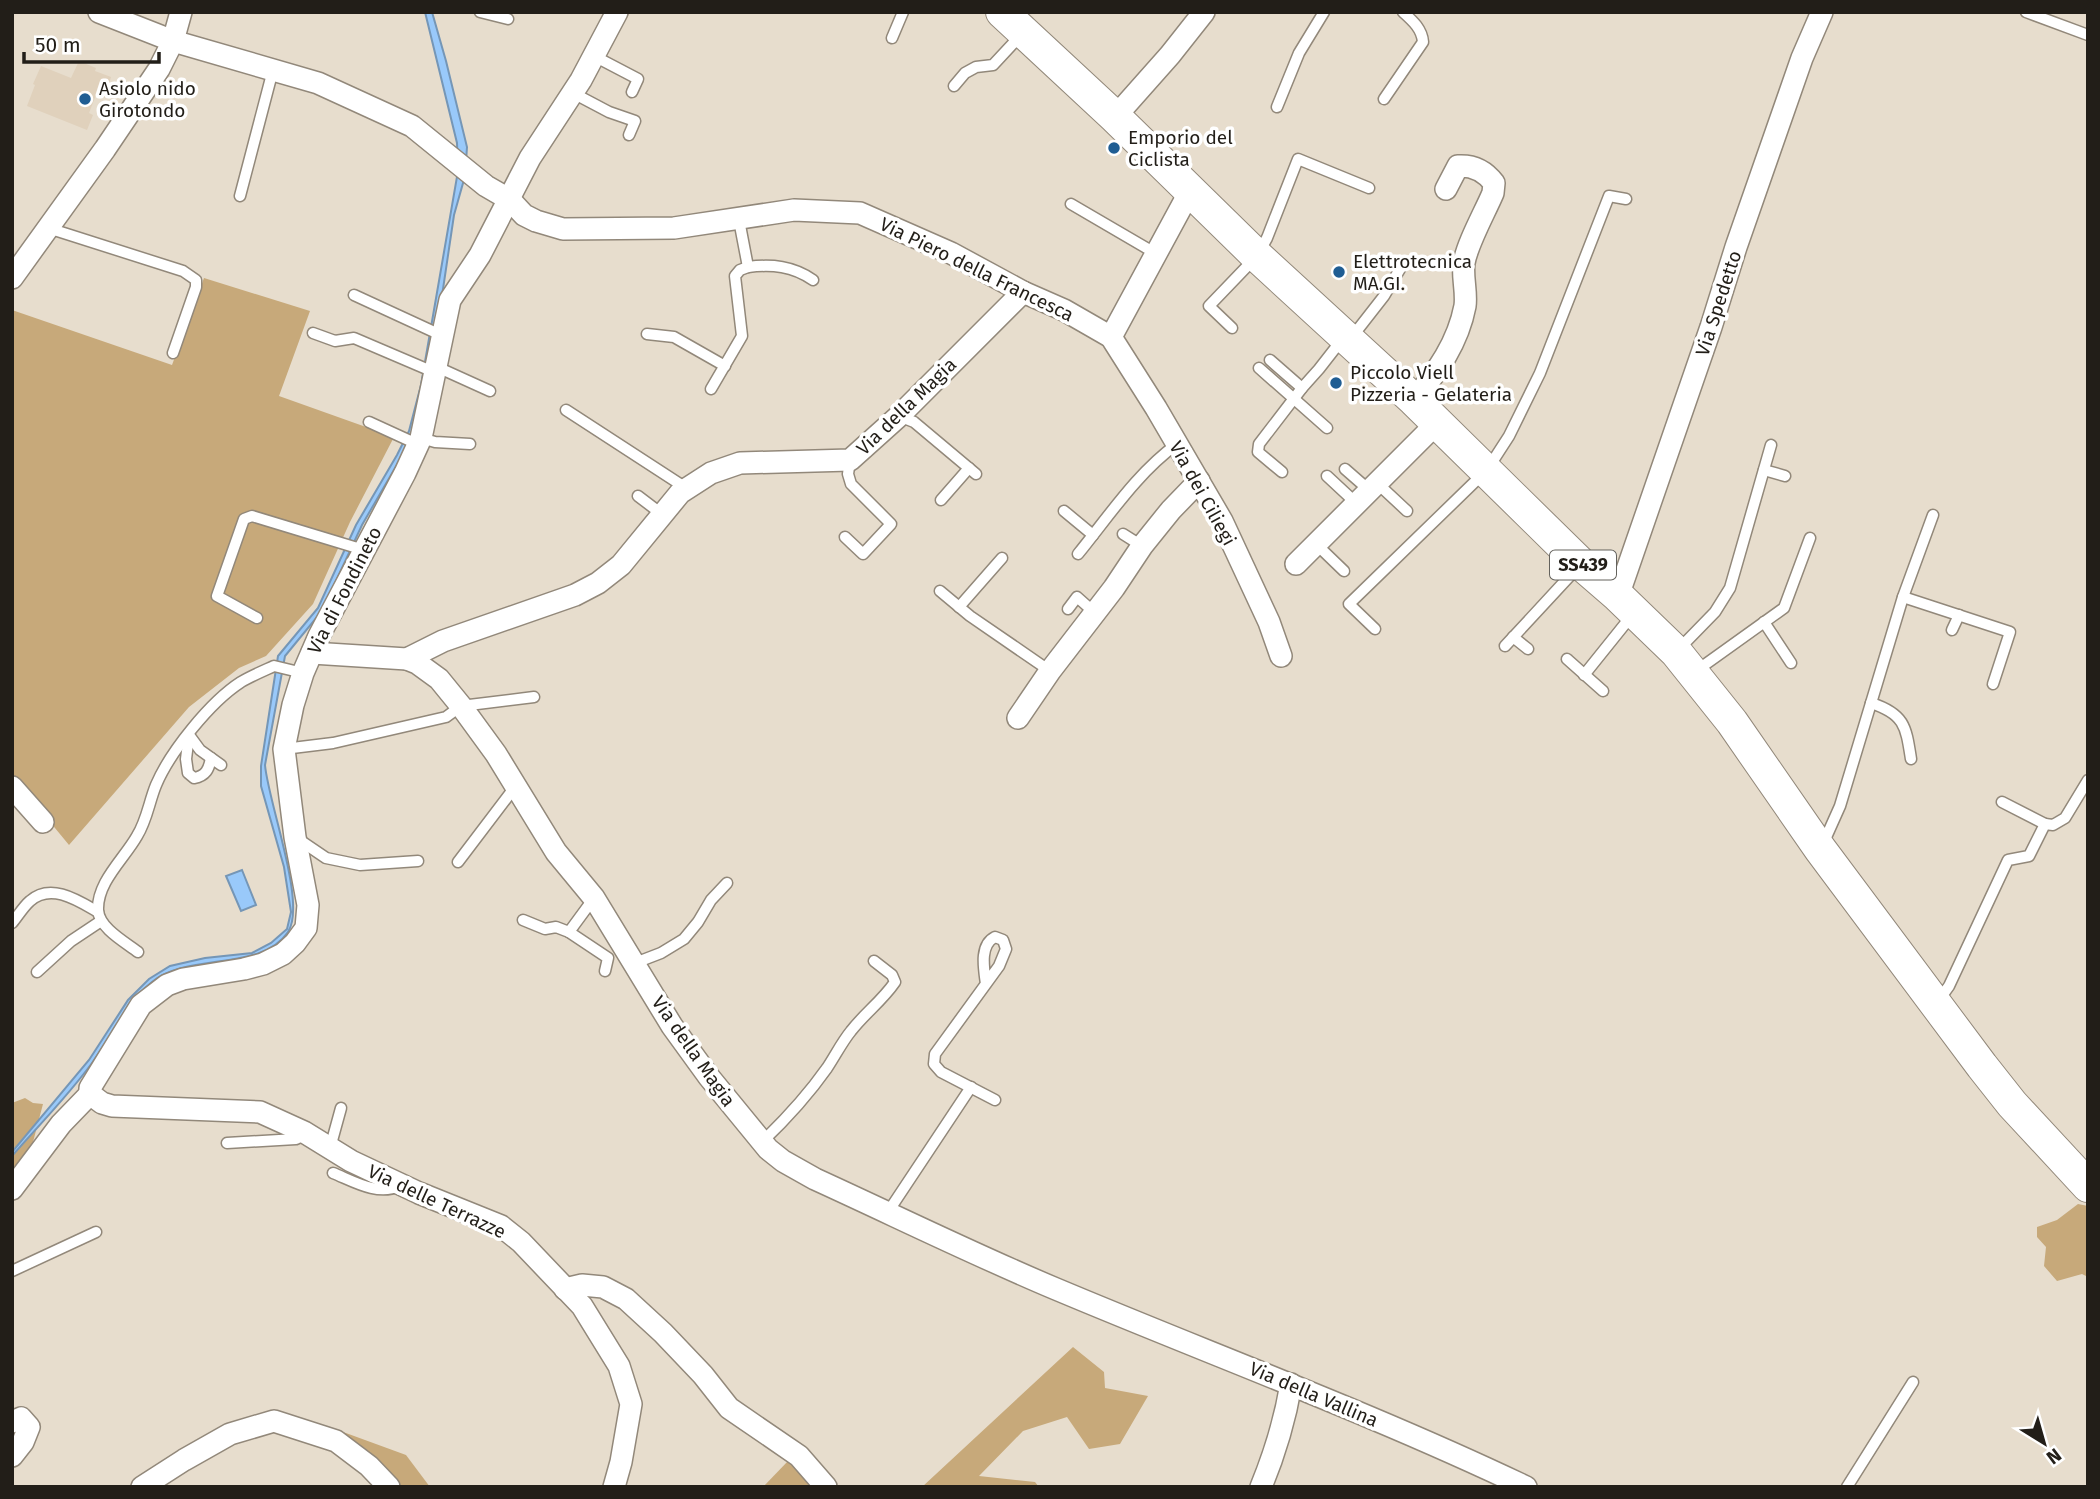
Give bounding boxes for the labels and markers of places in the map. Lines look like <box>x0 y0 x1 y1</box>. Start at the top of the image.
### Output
place label: Asiolo nido Girotondo <box>99 77 196 122</box>
marker: Asiolo nido Girotondo <box>77 91 93 107</box>
place label: Emporio del Ciclista <box>1128 126 1233 171</box>
marker: Emporio del Ciclista <box>1106 140 1122 156</box>
place label: Elettrotecnica MA.GI. <box>1353 250 1472 295</box>
marker: Elettrotecnica MA.GI. <box>1331 264 1347 280</box>
place label: Piccolo Viell Pizzeria - Gelateria <box>1350 361 1512 406</box>
marker: Piccolo Viell Pizzeria - Gelateria <box>1328 375 1344 391</box>

